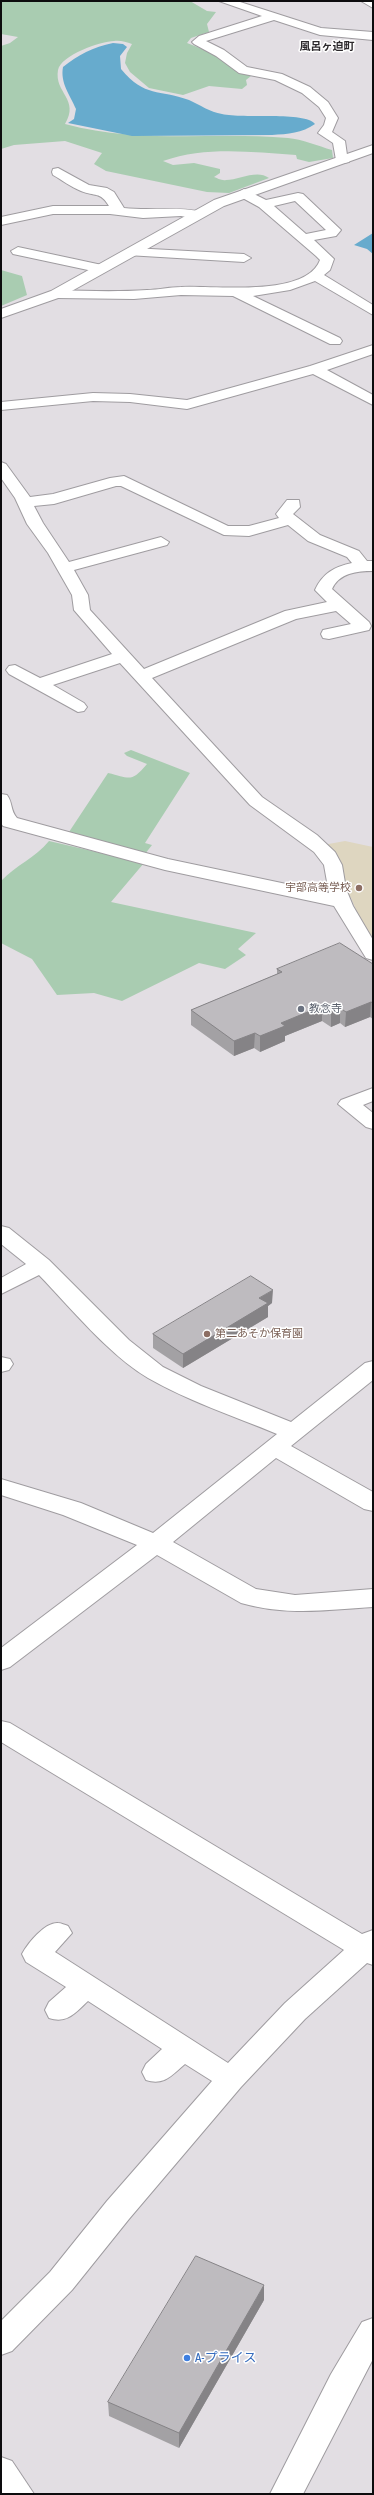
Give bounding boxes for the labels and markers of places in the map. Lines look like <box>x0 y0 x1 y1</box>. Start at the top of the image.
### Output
place label: 宇部高等学校 <box>285 881 351 895</box>
marker: 宇部高等学校 <box>354 883 364 893</box>
place label: 教念寺 <box>309 1002 342 1016</box>
marker: 教念寺 <box>296 1004 306 1014</box>
place label: 第二あそか保育園 <box>215 1327 303 1341</box>
marker: 第二あそか保育園 <box>202 1329 212 1339</box>
place label: A-プライス <box>195 2350 257 2366</box>
marker: A-プライス <box>182 2353 192 2363</box>

